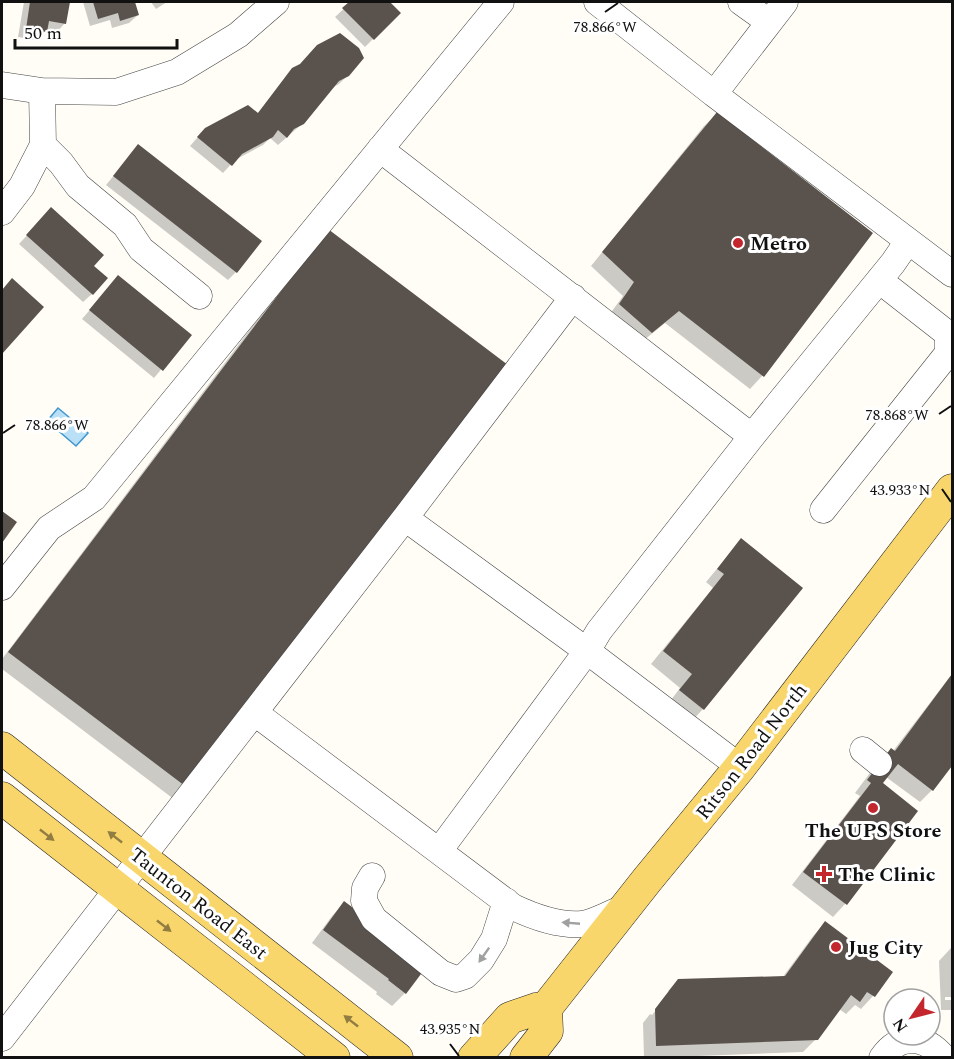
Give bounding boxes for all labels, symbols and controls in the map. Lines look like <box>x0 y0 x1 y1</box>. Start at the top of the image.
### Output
scale bar <box>15 12 177 50</box>
text: 78.866°W <box>573 16 637 39</box>
text: 50 m <box>24 20 62 47</box>
place label: Metro <box>750 229 807 259</box>
marker: Metro <box>731 236 745 250</box>
text: 78.868°W <box>865 404 929 427</box>
text: 78.866°W <box>25 414 89 437</box>
text: 43.933°N <box>870 479 930 502</box>
street label: Ritson Road North <box>689 677 815 826</box>
marker: The UPS Store <box>866 801 880 815</box>
place label: The UPS Store <box>805 816 941 846</box>
one-way arrow <box>40 828 55 840</box>
one-way arrow <box>107 831 122 843</box>
street label: Taunton Road East <box>123 840 274 967</box>
place label: The Clinic <box>838 860 935 890</box>
marker: The Clinic <box>815 865 833 883</box>
one-way arrow <box>156 919 171 931</box>
one-way arrow <box>561 919 580 928</box>
place label: Jug City <box>848 933 924 963</box>
marker: Jug City <box>829 940 843 954</box>
one-way arrow <box>478 946 490 962</box>
north arrow <box>882 987 942 1047</box>
text: N <box>887 1013 914 1037</box>
one-way arrow <box>343 1015 359 1028</box>
text: 43.935°N <box>420 1018 480 1041</box>

